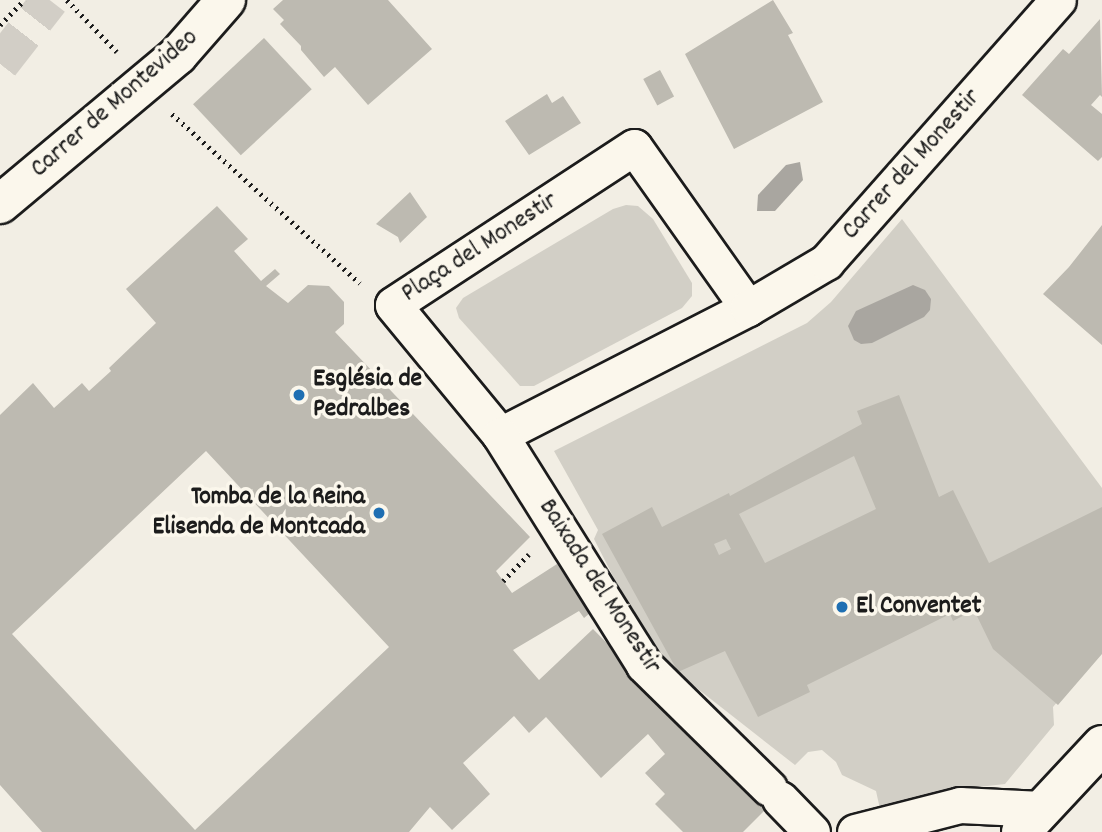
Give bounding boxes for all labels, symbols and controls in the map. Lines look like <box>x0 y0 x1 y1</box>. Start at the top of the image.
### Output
street label: Carrer de Montevideo <box>25 23 205 185</box>
street label: Carrer del Monestir <box>836 83 988 247</box>
street label: Plaça del Monestir <box>396 186 564 310</box>
place label: Església de Pedralbes <box>313 364 422 426</box>
marker: Església de Pedralbes <box>291 387 307 403</box>
place label: Tomba de la Reina Elisenda de Montcada <box>152 482 365 544</box>
street label: Baixada del Monestir <box>531 494 667 680</box>
marker: Tomba de la Reina Elisenda de Montcada <box>371 505 387 521</box>
place label: El Conventet <box>856 591 981 623</box>
marker: El Conventet <box>834 599 850 615</box>

